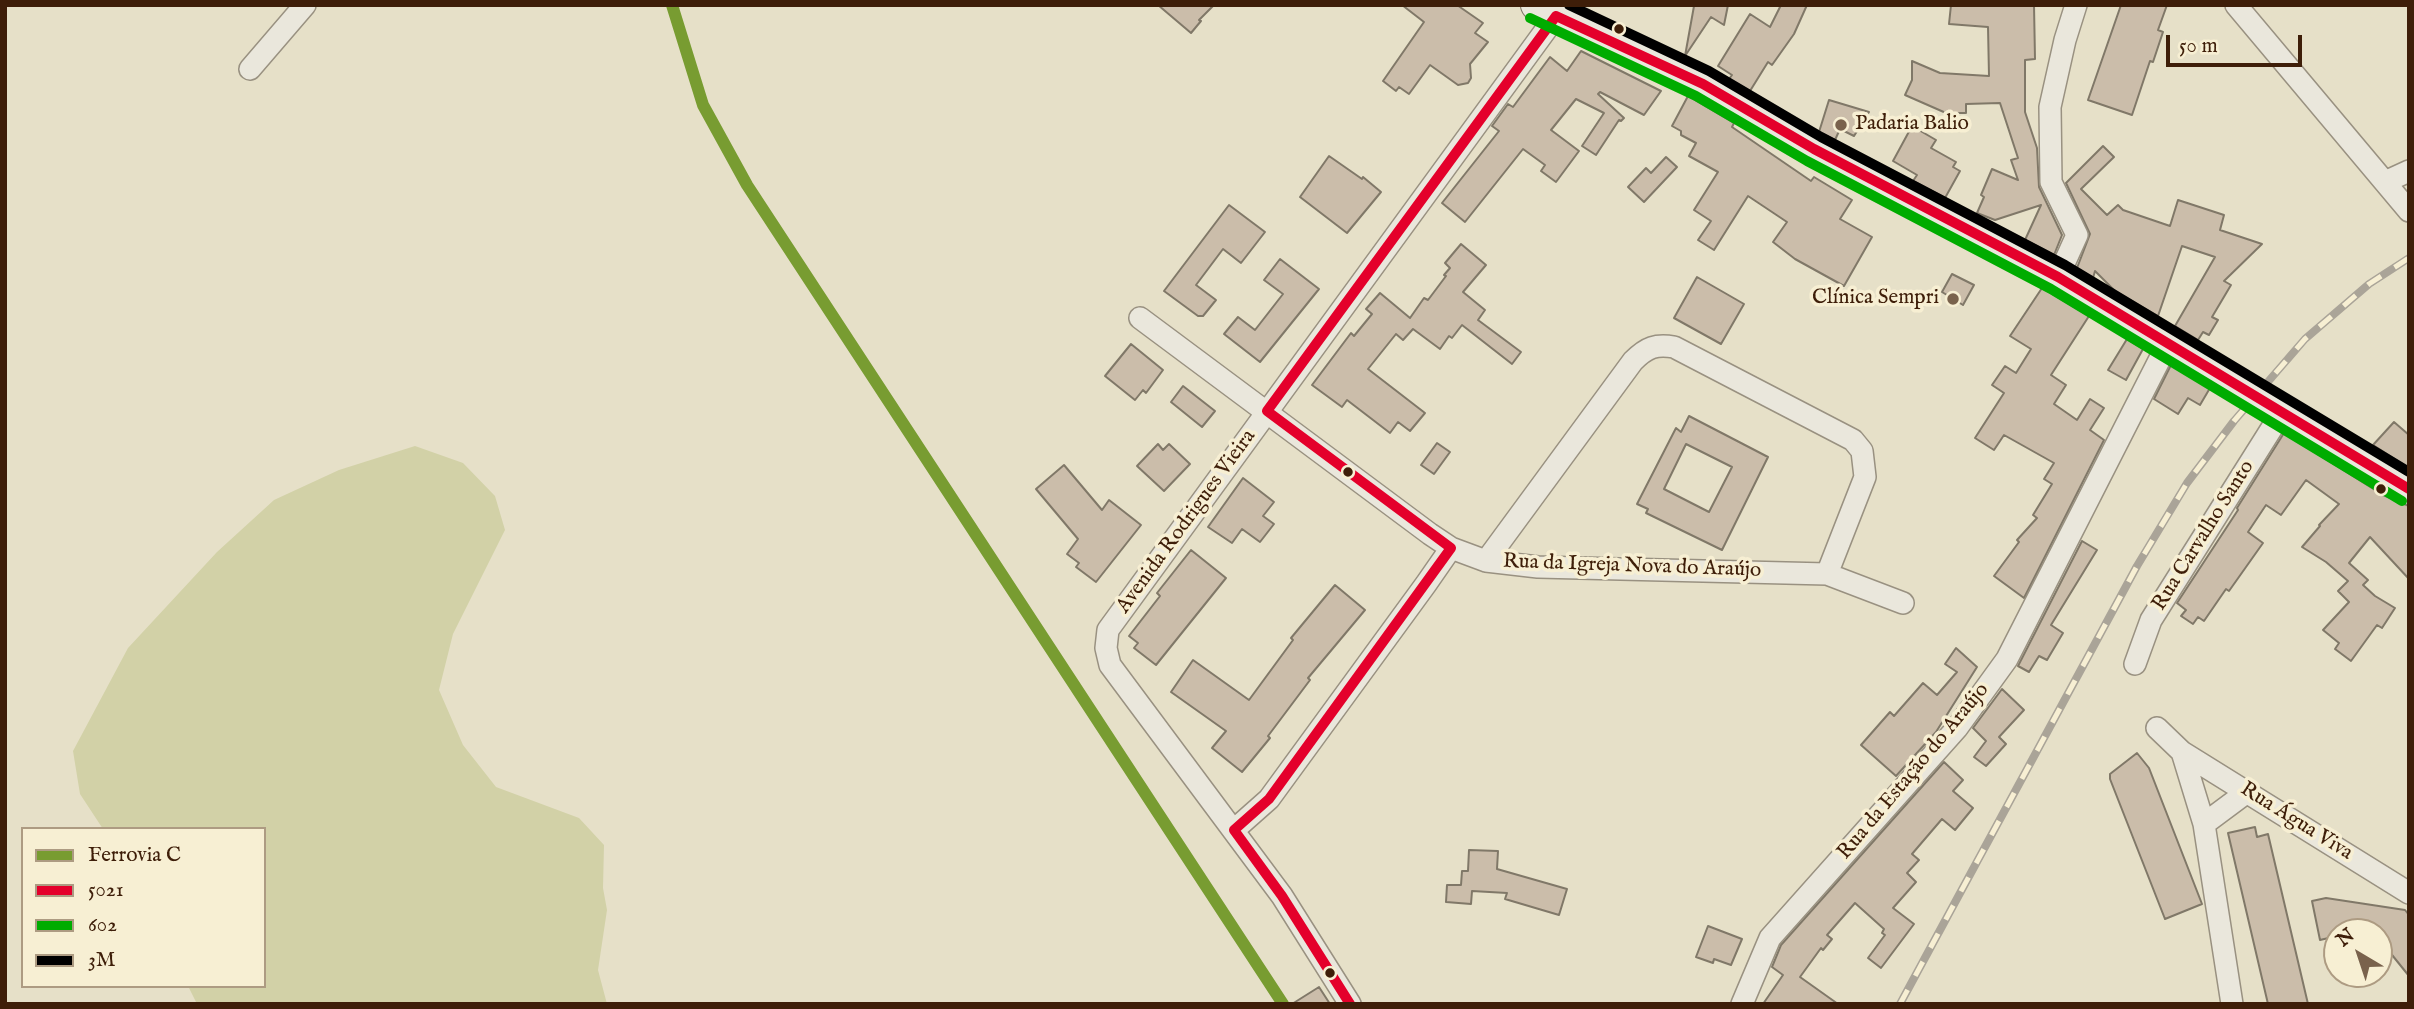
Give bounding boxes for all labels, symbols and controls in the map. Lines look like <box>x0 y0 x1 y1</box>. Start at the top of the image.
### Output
scale bar <box>2169 21 2306 65</box>
unlabelled marker <box>1612 22 1626 36</box>
text: 50 m <box>2179 33 2218 60</box>
place label: Padaria Balio <box>1855 112 1969 138</box>
marker: Padaria Balio <box>1833 117 1849 133</box>
place label: Clínica Sempri <box>1812 286 1939 312</box>
marker: Clínica Sempri <box>1945 291 1961 307</box>
street label: Avenida Rodrigues Vieira <box>1112 425 1262 619</box>
street label: Rua Carvalho Santo <box>2148 456 2260 616</box>
unlabelled marker <box>1341 465 1355 479</box>
unlabelled marker <box>2374 482 2388 496</box>
street label: Rua da Igreja Nova do Araújo <box>1502 550 1762 584</box>
street label: Rua da Estação do Araújo <box>1833 679 1995 865</box>
street label: Rua Água Viva <box>2235 777 2357 867</box>
legend <box>21 827 266 988</box>
text: Ferrovia C <box>88 842 181 869</box>
text: 5021 <box>88 877 124 904</box>
text: 602 <box>88 912 117 939</box>
north arrow <box>2323 918 2393 988</box>
text: N <box>2332 924 2360 953</box>
text: 3M <box>88 947 116 974</box>
unlabelled marker <box>1323 966 1337 980</box>

